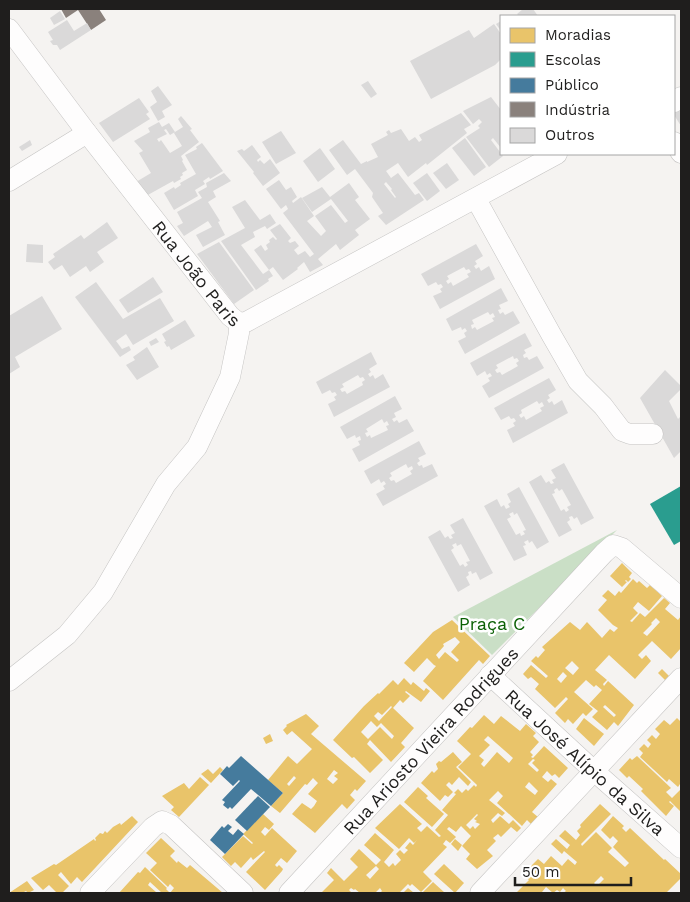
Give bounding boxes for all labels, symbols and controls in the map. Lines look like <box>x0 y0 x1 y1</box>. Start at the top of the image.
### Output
legend <box>500 15 675 155</box>
text: Moradias <box>545 26 611 44</box>
text: Escolas <box>545 51 601 69</box>
text: Público <box>545 76 599 94</box>
text: Indústria <box>545 101 611 119</box>
text: Outros <box>545 126 595 144</box>
street label: Rua João Paris <box>149 216 245 331</box>
park label: Praça C <box>459 613 525 634</box>
street label: Rua Ariosto Vieira Rodrigues <box>339 642 522 838</box>
street label: Rua José Alípio da Silva <box>501 684 669 839</box>
scale bar <box>515 854 631 886</box>
text: 50 m <box>522 863 559 881</box>

